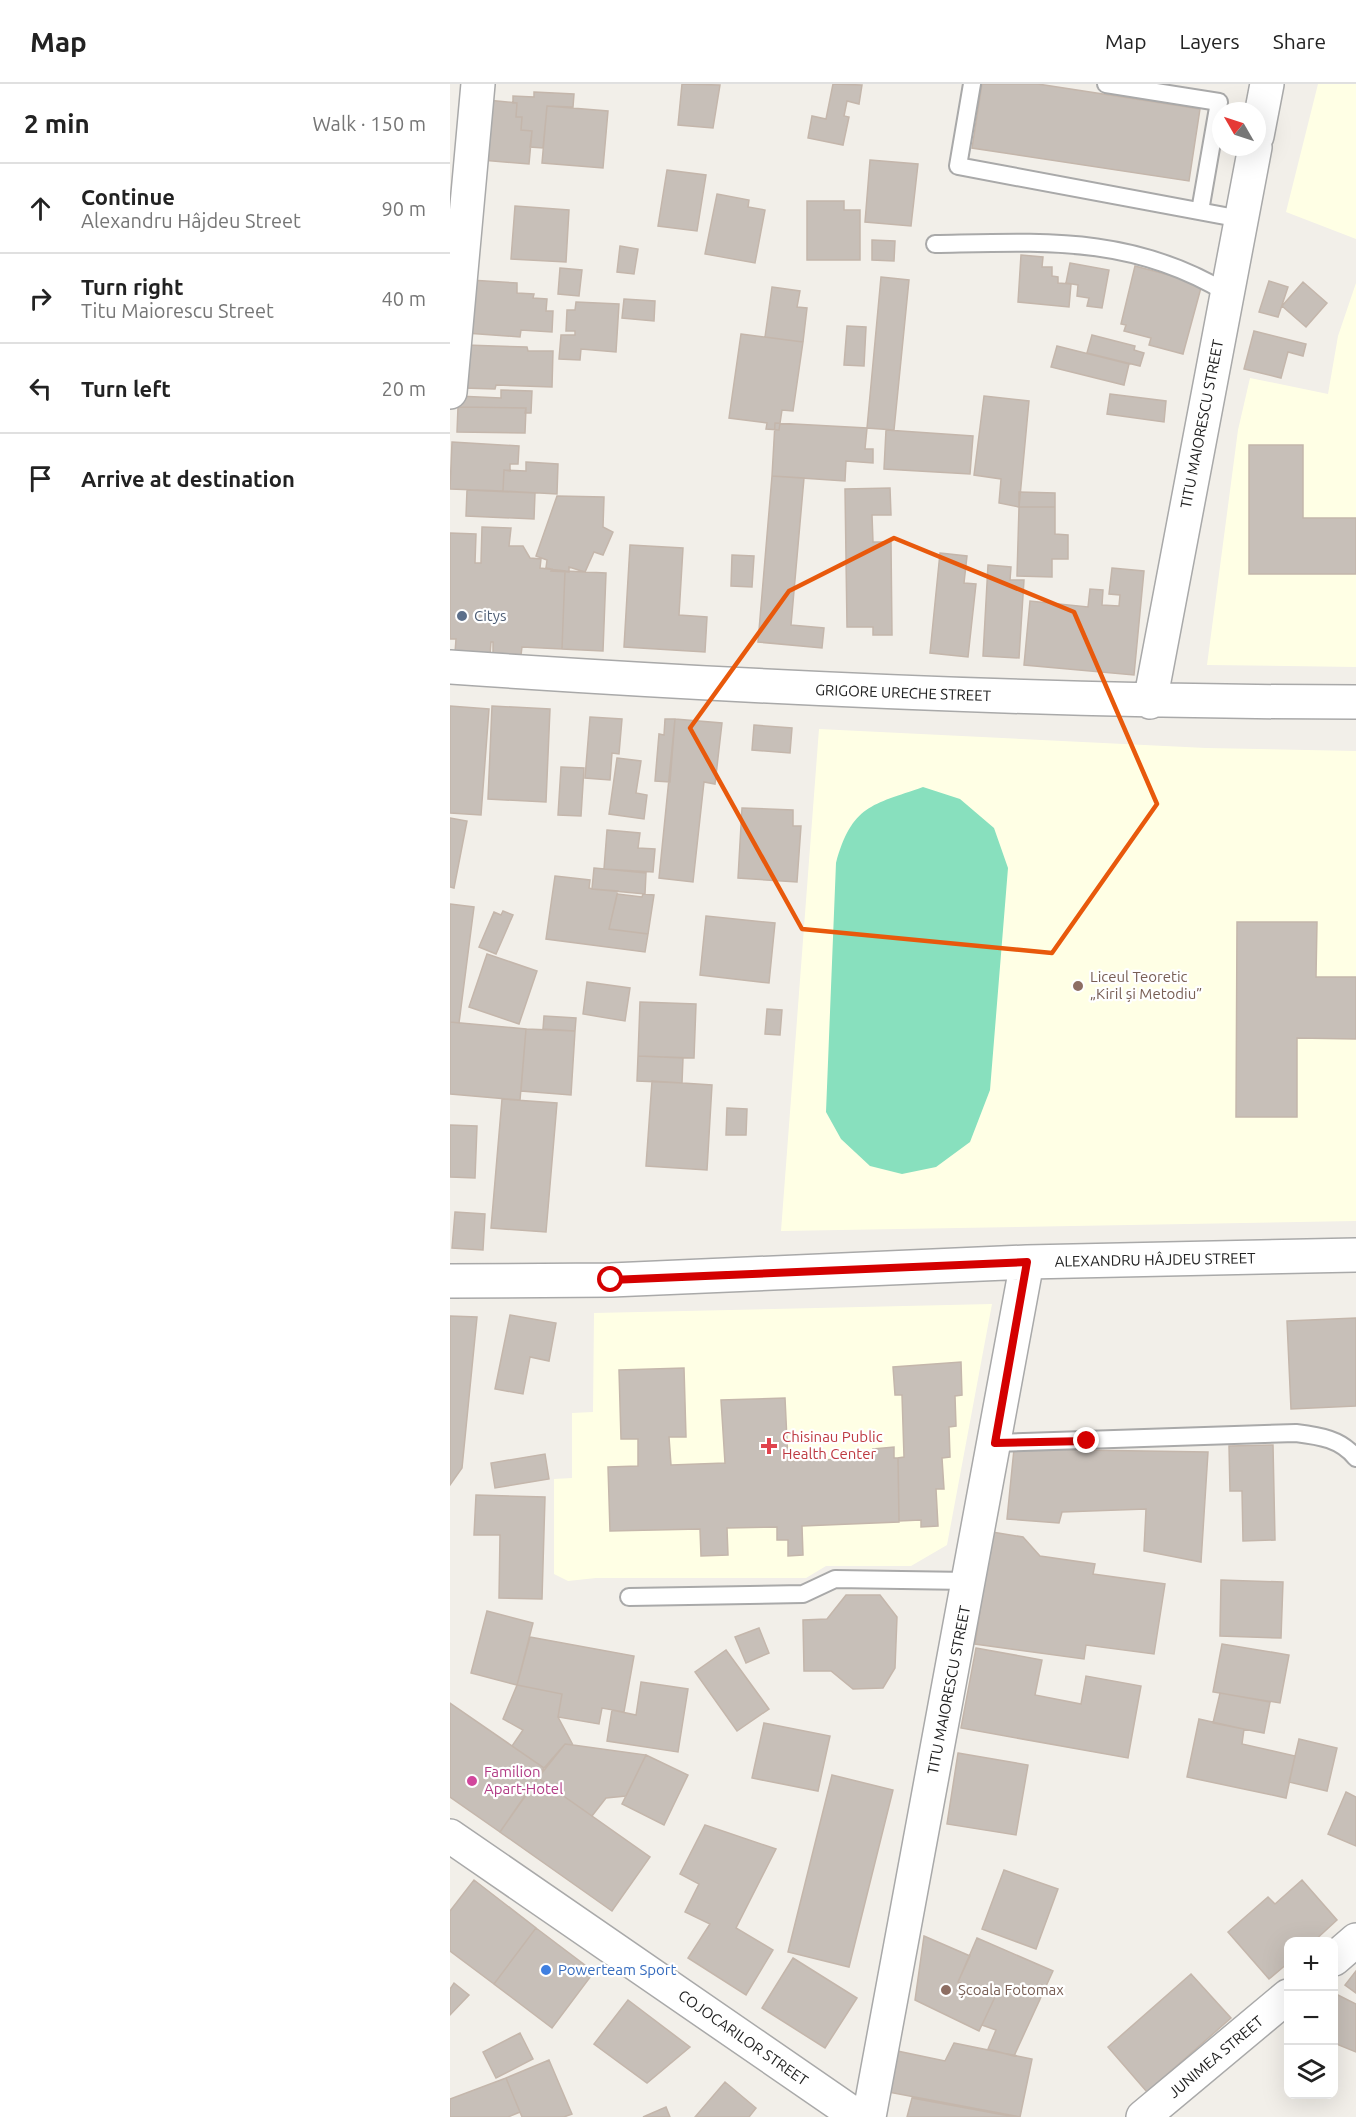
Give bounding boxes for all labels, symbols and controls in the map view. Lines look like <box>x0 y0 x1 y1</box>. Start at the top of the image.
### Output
text: Map <box>30 26 87 57</box>
text: Map <box>1105 29 1146 53</box>
text: Layers <box>1179 29 1240 53</box>
text: Share <box>1273 29 1326 53</box>
north arrow <box>1212 102 1266 156</box>
text: 2 min <box>24 109 90 138</box>
text: Walk · 150 m <box>313 112 426 135</box>
text: Continue <box>81 184 175 209</box>
icon: ahead <box>24 192 57 225</box>
text: 90 m <box>382 197 426 220</box>
text: Alexandru Hâjdeu Street <box>81 209 301 232</box>
text: Turn right <box>81 274 183 299</box>
icon: right <box>24 282 57 315</box>
text: 40 m <box>382 287 426 310</box>
text: Titu Maiorescu Street <box>81 299 274 322</box>
street label: TITU MAIORESCU STREET <box>1177 337 1226 510</box>
icon: left <box>24 372 57 405</box>
text: Turn left <box>81 376 171 401</box>
text: 20 m <box>382 377 426 400</box>
icon: arrive <box>24 462 57 495</box>
text: Arrive at destination <box>81 466 295 491</box>
place label: Citys <box>474 607 507 624</box>
marker: Citys <box>455 609 469 623</box>
street label: GRIGORE URECHE STREET <box>815 681 992 704</box>
place label: Liceul Teoretic „Kiril și Metodiu” <box>1090 968 1202 1002</box>
marker: Liceul Teoretic „Kiril și Metodiu” <box>1071 979 1085 993</box>
street label: ALEXANDRU HÂJDEU STREET <box>1054 1249 1256 1270</box>
route start <box>597 1266 623 1292</box>
route end <box>1073 1427 1099 1453</box>
place label: Chisinau Public Health Center <box>782 1428 883 1462</box>
marker: Chisinau Public Health Center <box>760 1437 778 1455</box>
street label: TITU MAIORESCU STREET <box>924 1603 973 1776</box>
place label: Familion Apart-Hotel <box>484 1763 563 1797</box>
marker: Familion Apart-Hotel <box>465 1774 479 1788</box>
map controls <box>1284 1937 1338 2099</box>
button: + <box>1284 1937 1338 1991</box>
place label: Powerteam Sport <box>558 1961 676 1978</box>
marker: Powerteam Sport <box>539 1963 553 1977</box>
place label: Școala Fotomax <box>958 1981 1064 1998</box>
marker: Școala Fotomax <box>939 1983 953 1997</box>
street label: COJOCARILOR STREET <box>675 1986 812 2089</box>
button: − <box>1284 1991 1338 2045</box>
street label: JUNIMEA STREET <box>1165 2012 1267 2101</box>
button: layers <box>1284 2045 1338 2099</box>

